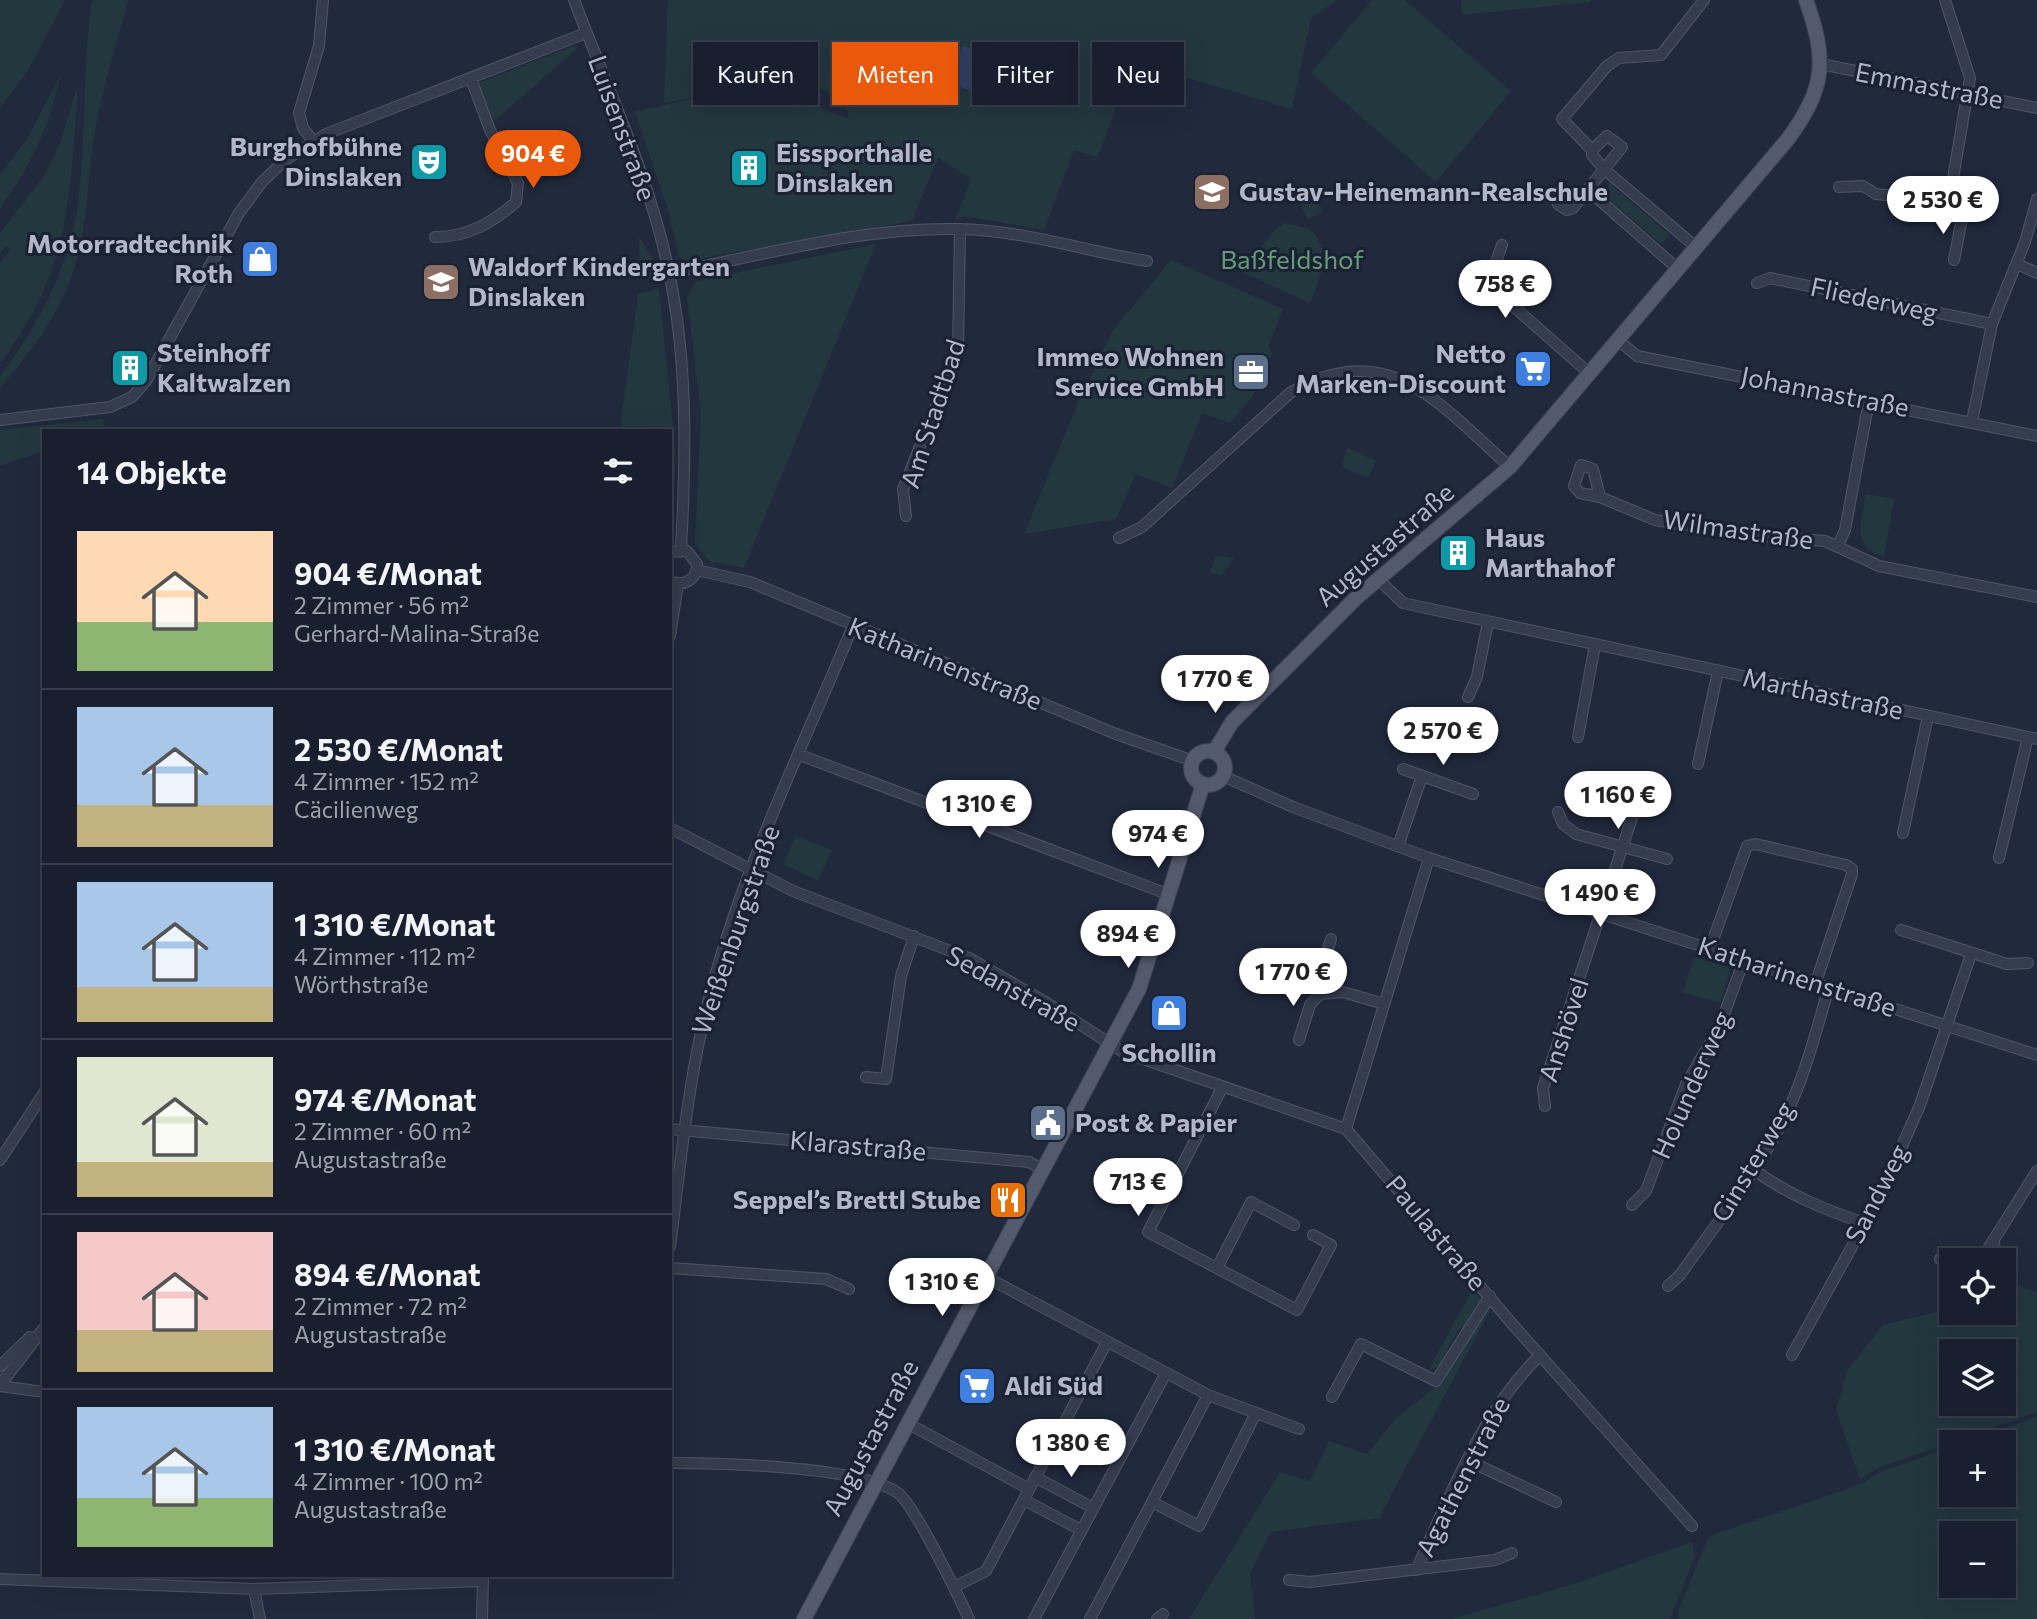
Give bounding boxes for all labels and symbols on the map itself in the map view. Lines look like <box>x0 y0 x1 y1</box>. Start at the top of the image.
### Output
street label: Luisenstraße <box>583 51 664 204</box>
street label: Emmastraße <box>1853 55 2006 114</box>
place label: Burghofbühne Dinslaken <box>230 130 402 191</box>
pin: 904 € <box>484 130 582 190</box>
place label: Eissporthalle Dinslaken <box>776 136 932 197</box>
theatre icon: Burghofbühne Dinslaken <box>408 141 450 183</box>
building icon: Eissporthalle Dinslaken <box>728 147 770 189</box>
school or university icon: Gustav-Heinemann-Realschule <box>1191 171 1233 213</box>
place label: Gustav-Heinemann-Realschule <box>1239 175 1608 206</box>
pin: 2 530 € <box>1878 176 2008 236</box>
place label: Motorradtechnik Roth <box>27 227 233 288</box>
shop icon: Motorradtechnik Roth <box>239 238 281 280</box>
park label: Baßfeldshof <box>1220 243 1364 274</box>
place label: Waldorf Kindergarten Dinslaken <box>468 250 730 311</box>
pin: 758 € <box>1456 260 1554 320</box>
school or university icon: Waldorf Kindergarten Dinslaken <box>420 261 462 303</box>
street label: Fliederweg <box>1808 270 1941 327</box>
street label: Am Stadtbad <box>893 335 970 492</box>
place label: Steinhoff Kaltwalzen <box>157 336 291 397</box>
place label: Netto Marken-Discount <box>1295 337 1506 398</box>
place label: Immeo Wohnen Service GmbH <box>1037 340 1224 401</box>
building icon: Steinhoff Kaltwalzen <box>109 347 151 389</box>
supermarket icon: Netto Marken-Discount <box>1512 348 1554 390</box>
office icon: Immeo Wohnen Service GmbH <box>1230 351 1272 393</box>
street label: Johannastraße <box>1739 359 1912 422</box>
street label: Augustastraße <box>1309 476 1459 612</box>
street label: Wilmastraße <box>1661 503 1815 554</box>
place label: Haus Marthahof <box>1485 521 1615 582</box>
building icon: Haus Marthahof <box>1437 532 1479 574</box>
street label: Katharinenstraße <box>844 610 1047 716</box>
pin: 1 770 € <box>1150 656 1280 715</box>
street label: Marthastraße <box>1740 660 1906 725</box>
pin: 2 570 € <box>1378 708 1508 767</box>
pin: 1 160 € <box>1553 772 1683 831</box>
pin: 1 310 € <box>914 780 1044 840</box>
pin: 974 € <box>1109 810 1207 870</box>
street label: Weißenburgstraße <box>684 821 785 1038</box>
pin: 1 490 € <box>1535 870 1665 929</box>
pin: 894 € <box>1079 911 1177 970</box>
street label: Katharinenstraße <box>1695 929 1900 1022</box>
street label: Sedanstraße <box>941 938 1086 1037</box>
pin: 1 770 € <box>1228 948 1358 1008</box>
street label: Anshövel <box>1531 973 1594 1086</box>
shop icon: Schollin <box>1148 992 1190 1034</box>
street label: Holunderweg <box>1644 1006 1737 1163</box>
place label: Schollin <box>1121 1036 1217 1067</box>
street label: Ginsterweg <box>1704 1095 1800 1227</box>
public building icon: Post & Papier <box>1027 1102 1069 1144</box>
place label: Post & Papier <box>1075 1106 1237 1137</box>
street label: Klarastraße <box>789 1123 928 1166</box>
street label: Sandweg <box>1838 1139 1914 1248</box>
pin: 713 € <box>1089 1158 1187 1218</box>
street label: Paulastraße <box>1380 1168 1494 1296</box>
restaurant icon: Seppel’s Brettl Stube <box>987 1179 1029 1221</box>
place label: Seppel’s Brettl Stube <box>733 1183 981 1214</box>
pin: 1 310 € <box>877 1258 1007 1318</box>
street label: Augustastraße <box>816 1354 924 1521</box>
supermarket icon: Aldi Süd <box>956 1365 998 1407</box>
place label: Aldi Süd <box>1004 1369 1103 1400</box>
street label: Agathenstraße <box>1408 1391 1515 1561</box>
pin: 1 380 € <box>1006 1420 1136 1479</box>

